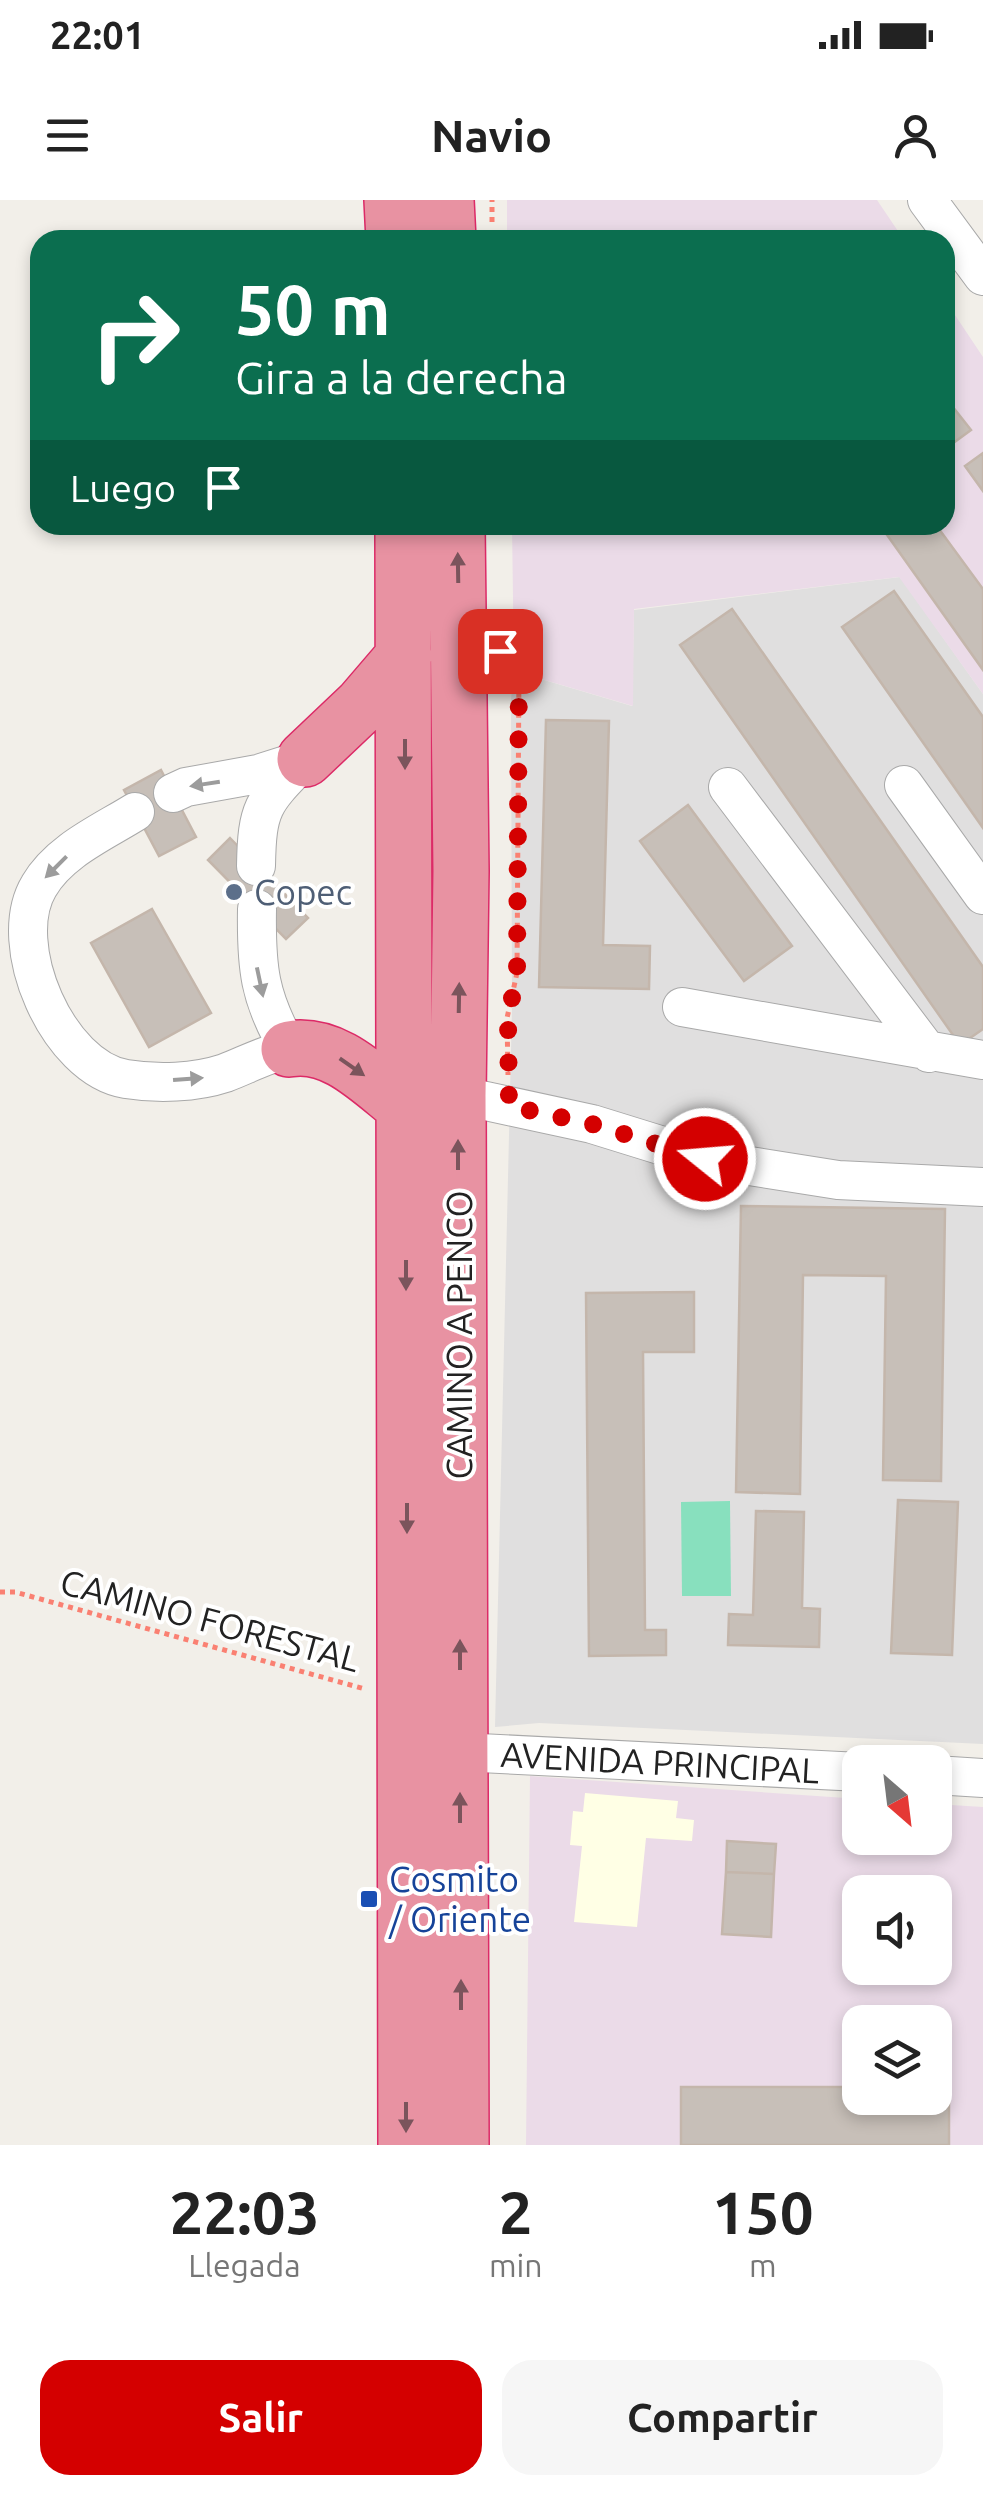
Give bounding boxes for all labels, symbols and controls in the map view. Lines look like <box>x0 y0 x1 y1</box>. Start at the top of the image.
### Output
text: 22:01 <box>50 14 145 56</box>
icon: menu <box>40 108 95 163</box>
icon: person <box>888 108 943 163</box>
text: Navio <box>431 110 552 161</box>
icon: right <box>70 270 200 400</box>
text: 50 m <box>235 270 391 348</box>
text: Gira a la derecha <box>235 352 568 403</box>
icon: arrive <box>196 460 251 515</box>
text: Luego <box>70 467 176 509</box>
one-way arrow <box>450 552 466 584</box>
pin <box>458 609 543 694</box>
icon: arrive <box>473 624 528 679</box>
one-way arrow <box>397 738 413 770</box>
one-way arrow <box>188 777 220 792</box>
one-way arrow <box>44 855 68 878</box>
place label: Copec <box>254 872 352 912</box>
marker: Copec <box>223 881 245 903</box>
one-way arrow <box>253 967 268 998</box>
one-way arrow <box>451 981 467 1013</box>
one-way arrow <box>338 1057 365 1076</box>
one-way arrow <box>173 1071 204 1087</box>
position arrow <box>653 1107 757 1211</box>
one-way arrow <box>450 1138 466 1170</box>
street label: CAMINO A PENCO <box>439 1190 479 1480</box>
one-way arrow <box>398 1260 414 1292</box>
one-way arrow <box>399 1503 415 1535</box>
street label: CAMINO FORESTAL <box>56 1561 364 1679</box>
one-way arrow <box>452 1638 468 1670</box>
street label: AVENIDA PRINCIPAL <box>500 1734 821 1790</box>
north arrow <box>842 1745 952 1855</box>
map controls <box>842 1745 952 2115</box>
one-way arrow <box>452 1791 468 1823</box>
place label: Cosmito / Oriente <box>388 1859 531 1939</box>
button: sound <box>842 1875 952 1985</box>
marker: Cosmito / Oriente <box>358 1888 380 1910</box>
one-way arrow <box>453 1978 469 2010</box>
button: layers <box>842 2005 952 2115</box>
one-way arrow <box>398 2102 414 2134</box>
text: 22:03 <box>169 2178 320 2245</box>
text: 2 <box>499 2178 533 2245</box>
text: 150 <box>712 2178 814 2245</box>
text: Llegada <box>188 2247 301 2283</box>
text: min <box>489 2247 543 2283</box>
text: m <box>749 2247 777 2283</box>
button: Salir <box>40 2360 482 2475</box>
button: Compartir <box>502 2360 943 2475</box>

